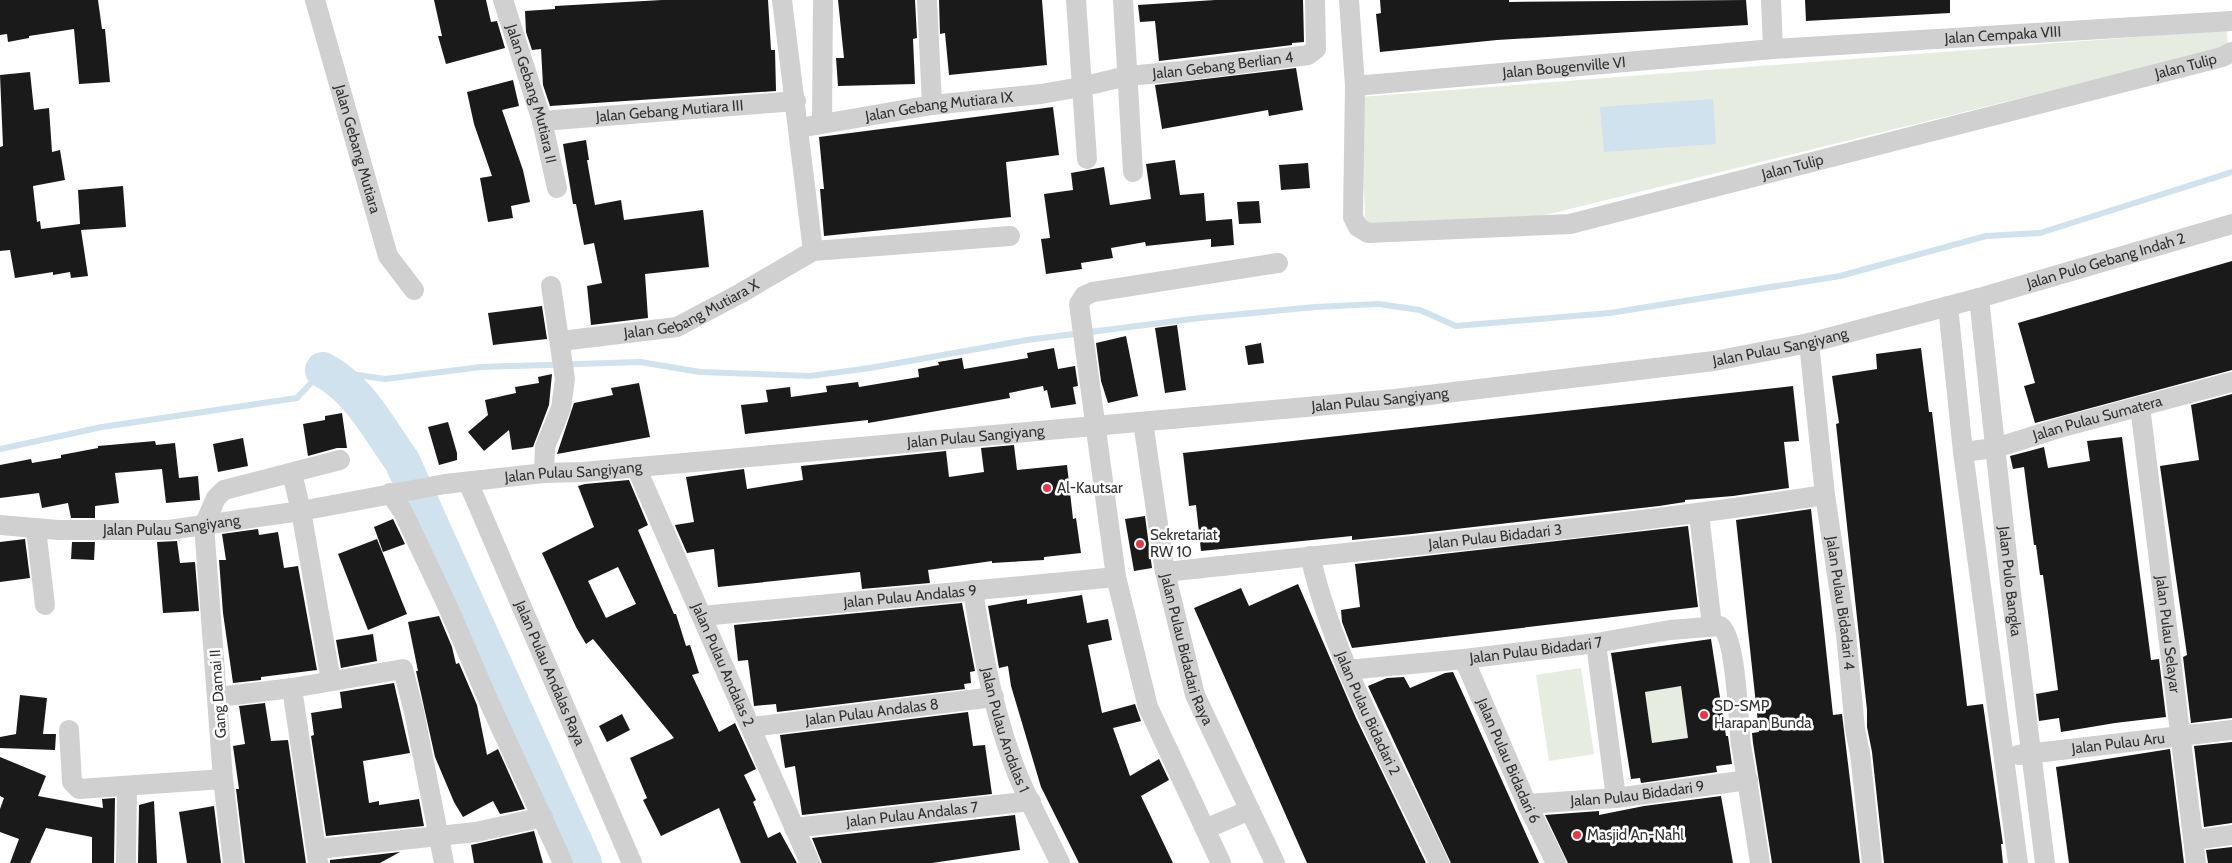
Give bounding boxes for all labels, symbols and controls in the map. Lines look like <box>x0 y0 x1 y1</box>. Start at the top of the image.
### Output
street label: Jalan Gebang Mutiara II <box>502 21 560 165</box>
street label: Jalan Cempaka VIII <box>1943 22 2062 48</box>
street label: Jalan Gebang Berlian 4 <box>1151 48 1295 83</box>
street label: Jalan Tulip <box>2152 50 2219 83</box>
street label: Jalan Bougenville VI <box>1501 53 1626 82</box>
street label: Jalan Gebang Mutiara <box>330 82 385 216</box>
street label: Jalan Gebang Mutiara IX <box>863 88 1014 126</box>
street label: Jalan Gebang Mutiara III <box>594 96 744 126</box>
street label: Jalan Tulip <box>1759 150 1825 184</box>
street label: Jalan Pulo Gebang Indah 2 <box>2024 229 2187 293</box>
street label: Jalan Gebang Mutiara X <box>622 275 762 342</box>
street label: Jalan Pulau Sangiyang <box>1710 324 1850 370</box>
street label: Jalan Pulau Sangiyang <box>1310 384 1450 416</box>
street label: Jalan Pulau Sumatera <box>2030 392 2165 445</box>
street label: Jalan Pulau Sangiyang <box>905 422 1046 452</box>
street label: Jalan Pulau Sangiyang <box>503 458 643 486</box>
place label: Al-Kautsar <box>1057 479 1123 497</box>
marker: Al-Kautsar <box>1041 482 1053 494</box>
street label: Jalan Pulau Sangiyang <box>102 511 242 539</box>
street label: Jalan Pulau Bidadari 3 <box>1427 520 1563 553</box>
street label: Jalan Pulo Bangka <box>1995 524 2025 638</box>
place label: Sekretariat RW 10 <box>1150 526 1218 561</box>
street label: Jalan Pulau Bidadari 4 <box>1822 534 1858 671</box>
marker: Sekretariat RW 10 <box>1134 538 1146 550</box>
street label: Jalan Pulau Bidadari Raya <box>1156 571 1217 729</box>
street label: Jalan Pulau Selayar <box>2152 574 2184 694</box>
street label: Jalan Pulau Andalas 9 <box>842 581 978 612</box>
street label: Jalan Pulau Andalas Raya <box>511 597 590 749</box>
street label: Jalan Pulau Andalas 2 <box>687 599 758 729</box>
street label: Jalan Pulau Bidadari 7 <box>1467 633 1604 667</box>
street label: Jalan Pulau Bidadari 2 <box>1332 648 1404 778</box>
street label: Gang Damai II <box>206 649 230 739</box>
street label: Jalan Pulau Andalas 1 <box>977 665 1033 795</box>
street label: Jalan Pulau Andalas 8 <box>803 695 940 729</box>
street label: Jalan Pulau Bidadari 6 <box>1473 695 1544 826</box>
place label: SD-SMP Harapan Bunda <box>1714 697 1812 732</box>
marker: SD-SMP Harapan Bunda <box>1698 709 1710 721</box>
street label: Jalan Pulau Aru <box>2070 729 2166 758</box>
street label: Jalan Pulau Bidadari 9 <box>1569 777 1706 810</box>
street label: Jalan Pulau Andalas 7 <box>844 798 980 831</box>
place label: Masjid An-Nahl <box>1587 826 1684 844</box>
marker: Masjid An-Nahl <box>1571 829 1583 841</box>

